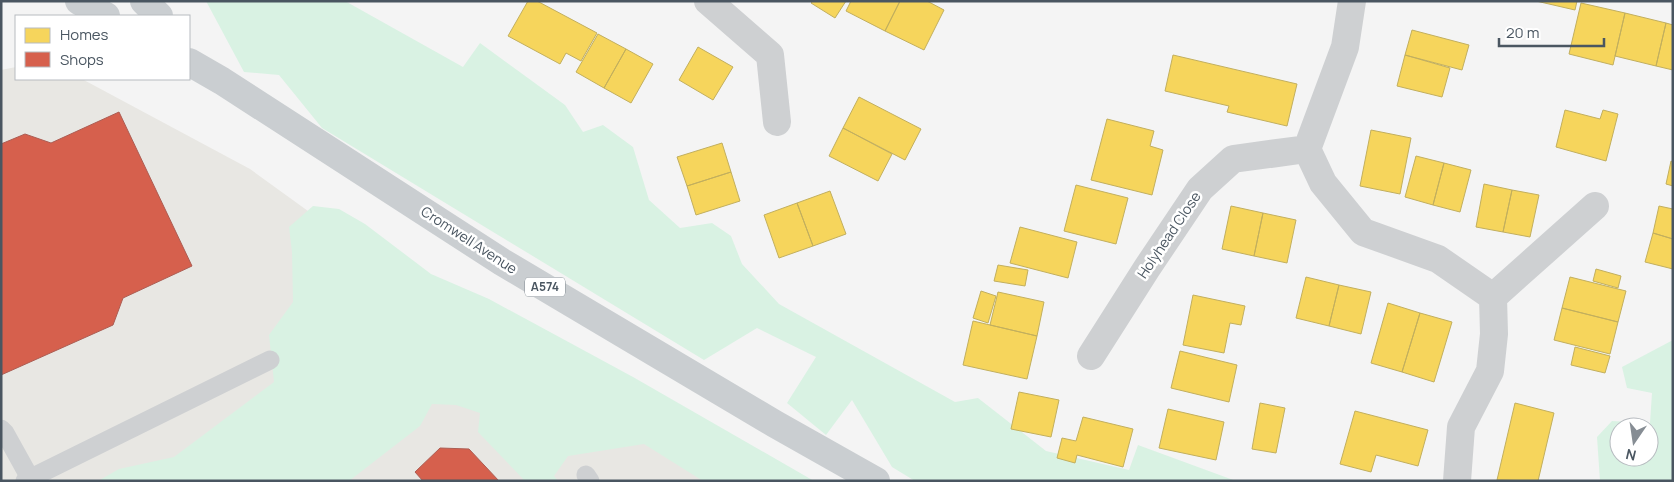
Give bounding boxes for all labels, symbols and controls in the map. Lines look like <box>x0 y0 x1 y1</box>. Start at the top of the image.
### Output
legend <box>15 15 190 80</box>
scale bar <box>1499 15 1604 47</box>
text: 20 m <box>1506 22 1539 43</box>
text: Homes <box>60 24 109 45</box>
text: Shops <box>60 49 104 70</box>
street label: Holyhead Close <box>1133 188 1205 282</box>
street label: Cromwell Avenue <box>418 201 521 278</box>
road number: A574 <box>525 278 565 296</box>
north arrow <box>1609 417 1659 467</box>
text: N <box>1624 445 1638 466</box>

